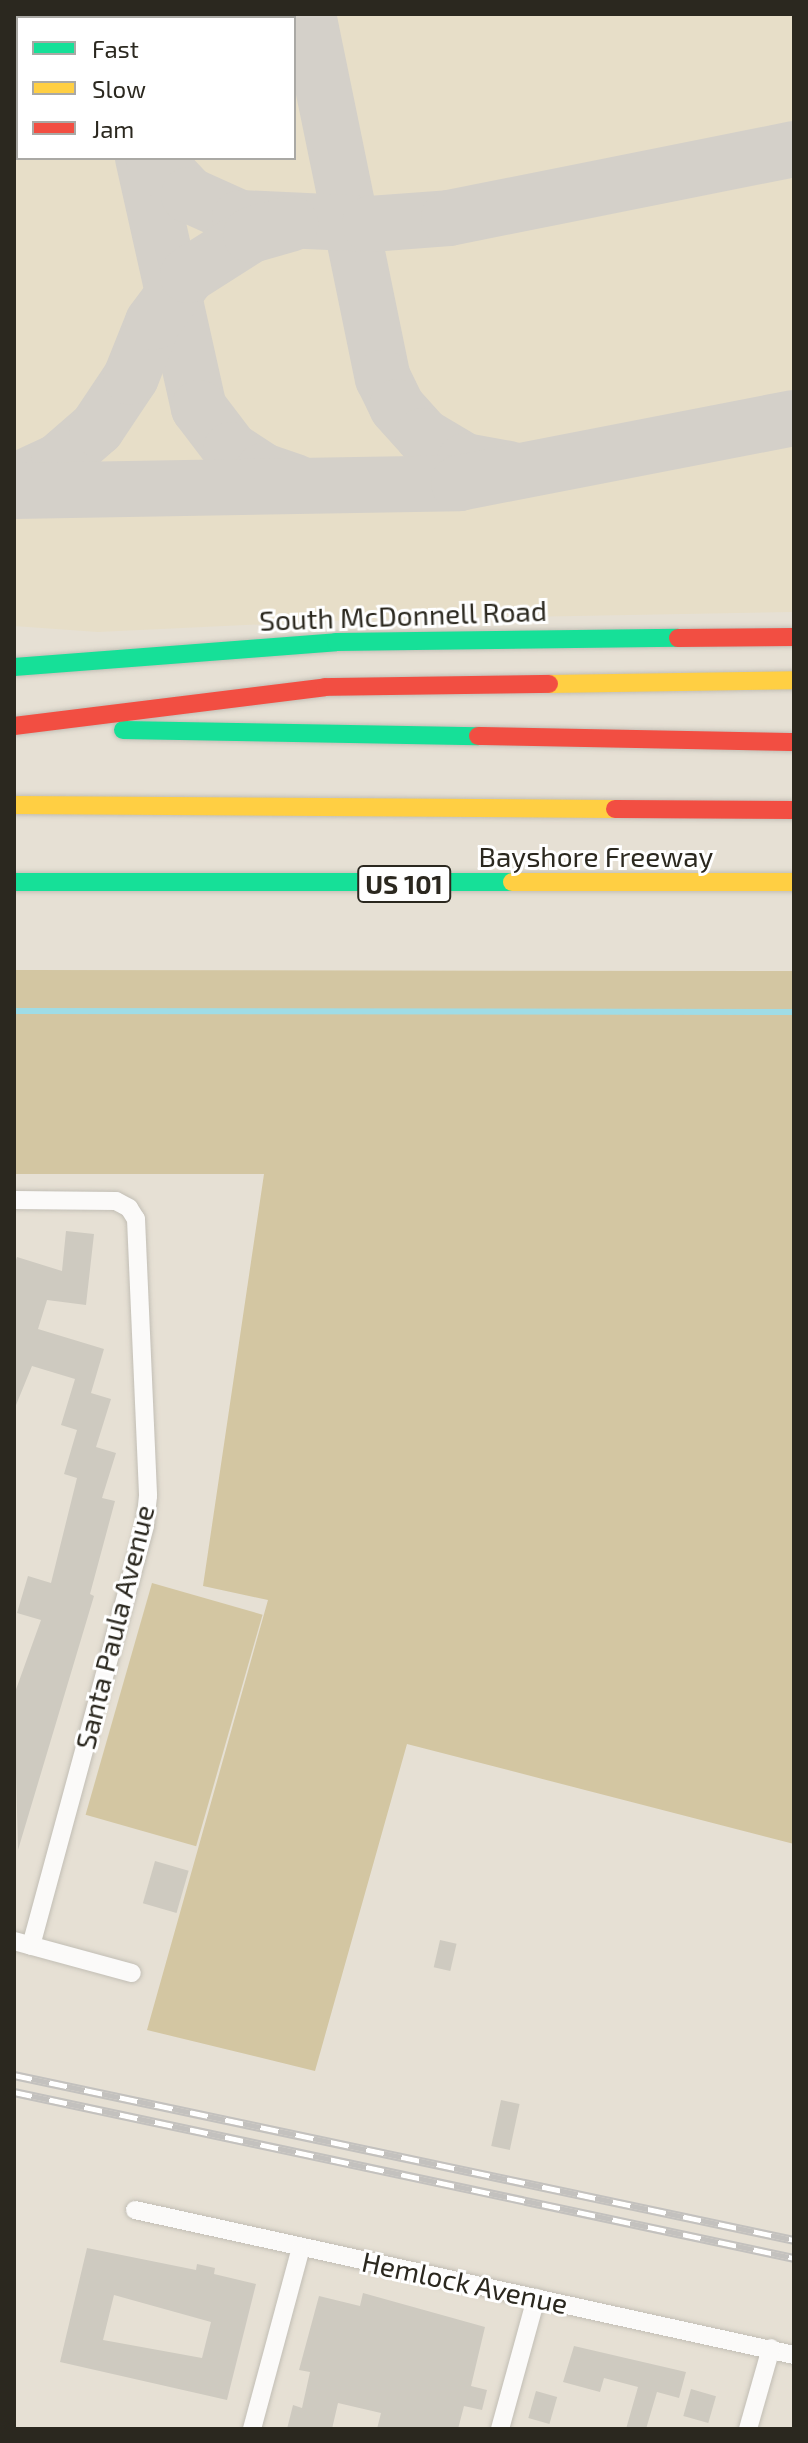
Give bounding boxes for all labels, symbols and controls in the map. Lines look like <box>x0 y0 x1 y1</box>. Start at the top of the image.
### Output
legend <box>16 16 296 160</box>
text: Fast <box>92 34 139 63</box>
text: Slow <box>92 74 146 103</box>
text: Jam <box>92 114 134 143</box>
street label: South McDonnell Road <box>258 593 548 637</box>
street label: Bayshore Freeway <box>479 839 713 873</box>
road number: US 101 <box>356 862 452 906</box>
street label: Santa Paula Avenue <box>67 1501 161 1753</box>
street label: Hemlock Avenue <box>359 2244 571 2320</box>

